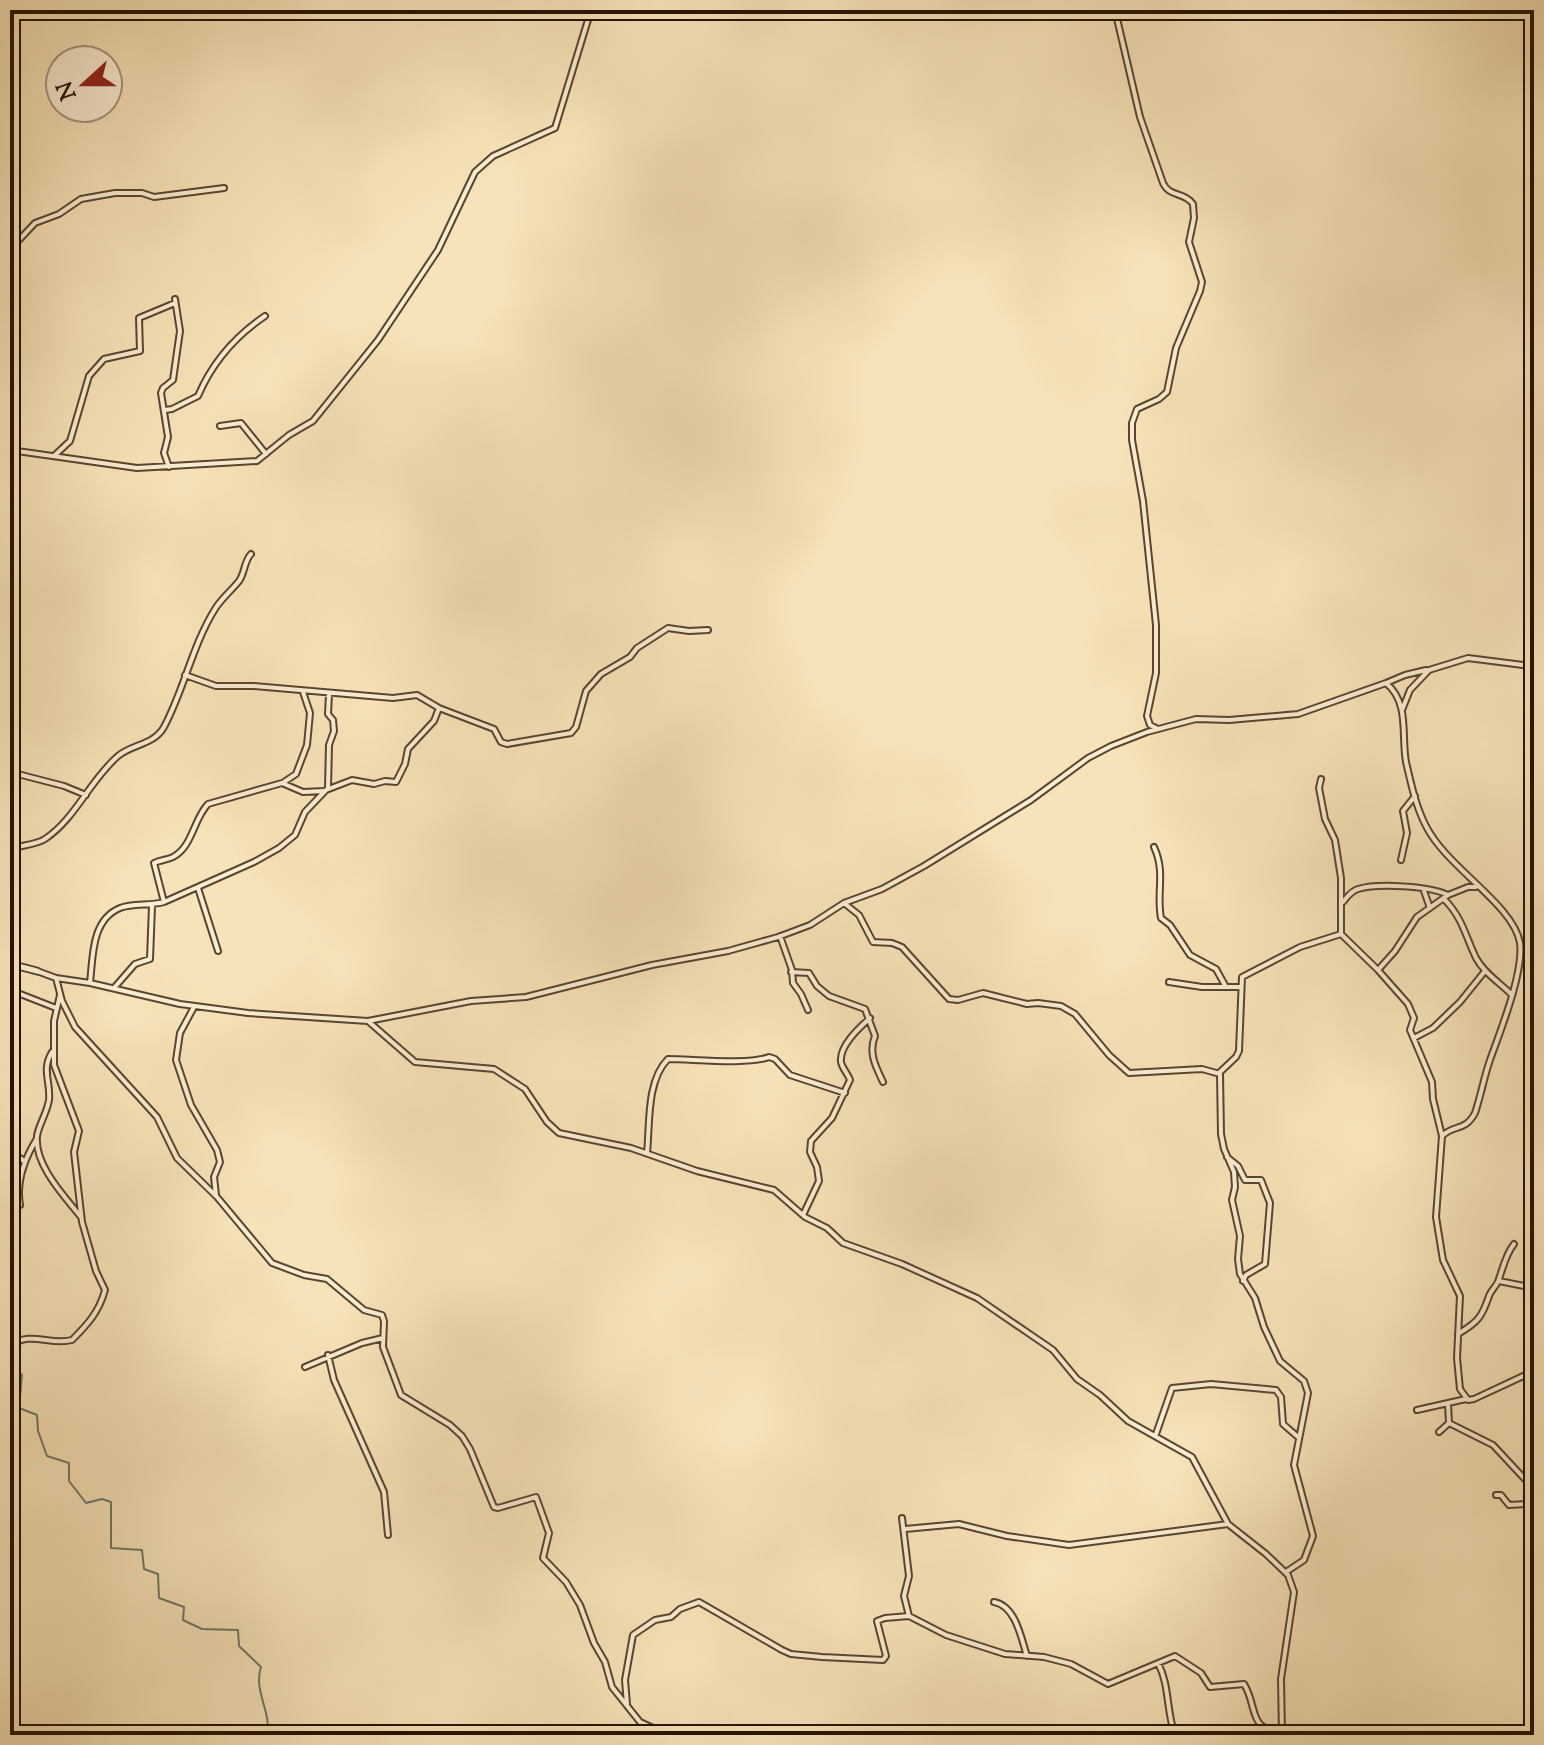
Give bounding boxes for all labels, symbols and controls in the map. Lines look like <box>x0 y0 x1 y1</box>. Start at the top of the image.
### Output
north arrow <box>44 44 124 124</box>
text: N <box>50 76 86 104</box>

